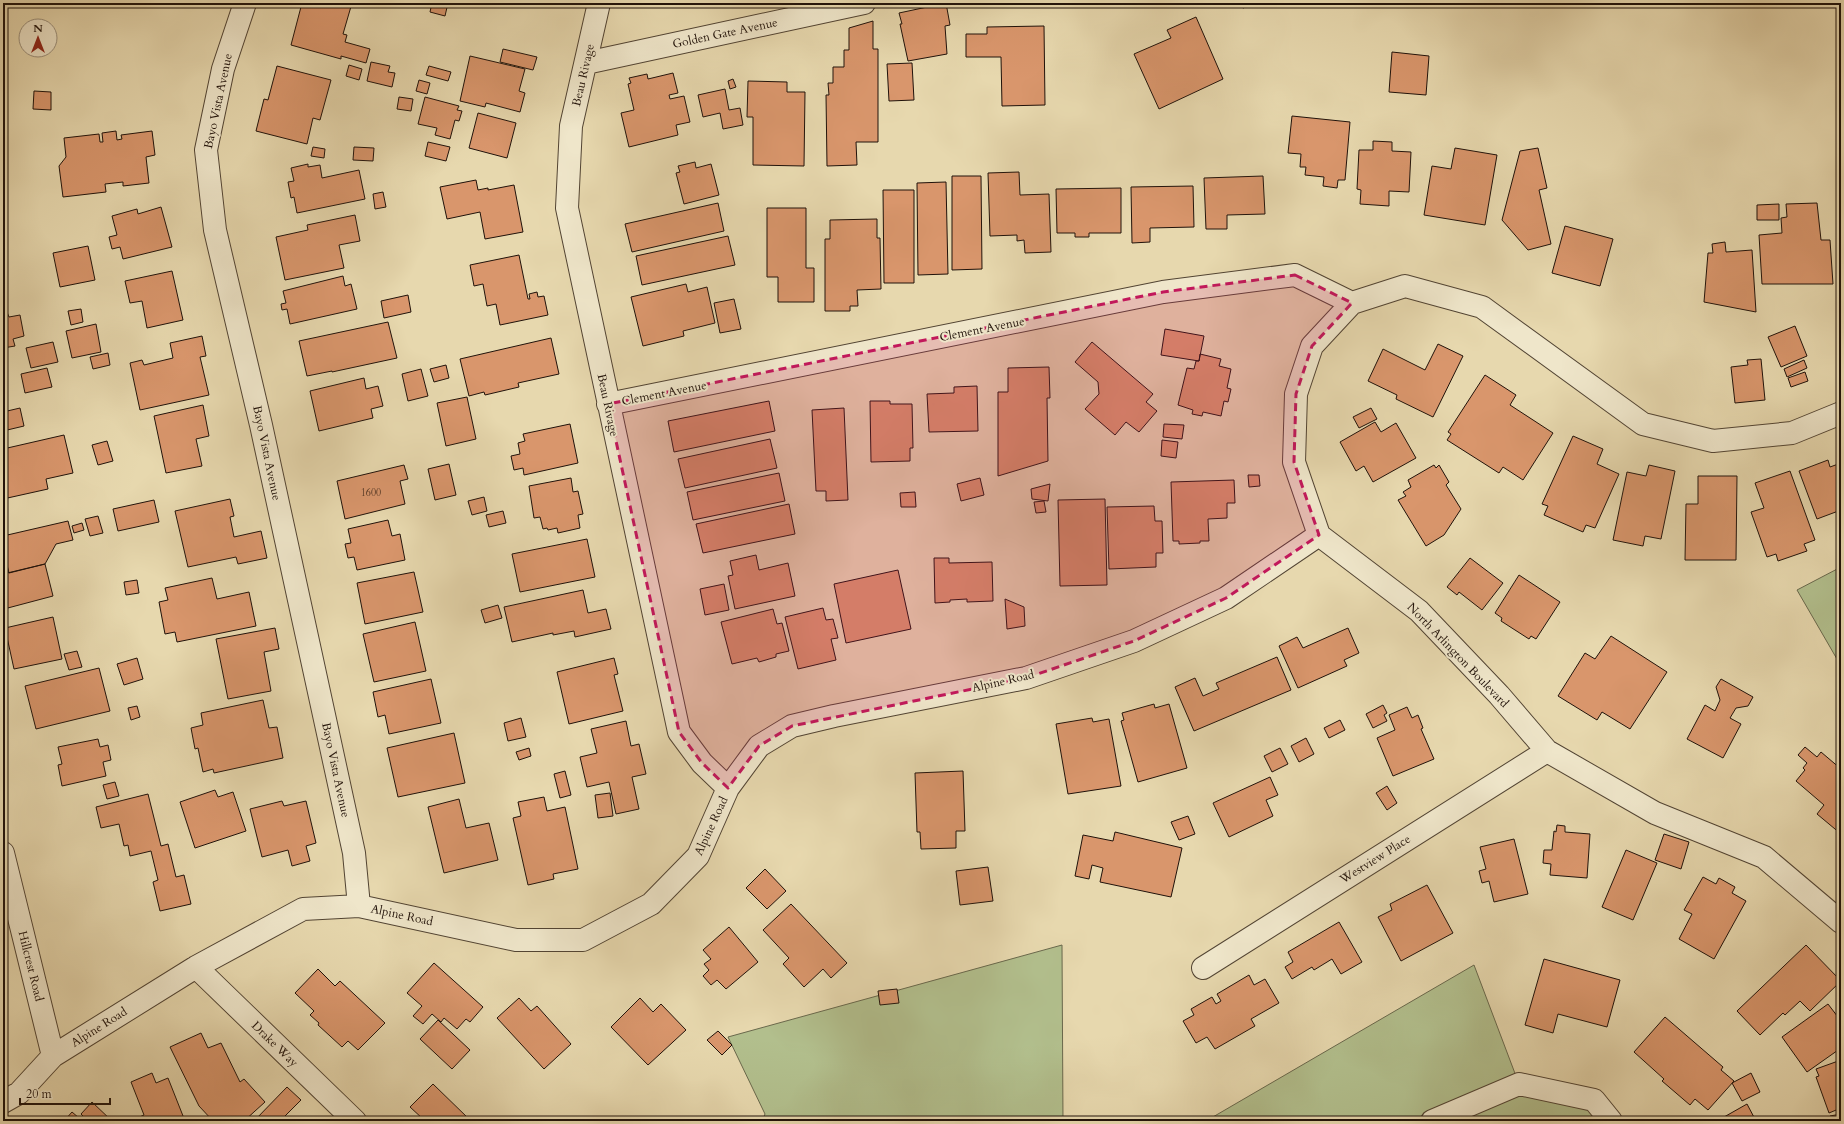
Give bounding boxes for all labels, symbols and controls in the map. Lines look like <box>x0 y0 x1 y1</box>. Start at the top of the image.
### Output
street label: Golden Gate Avenue <box>671 14 779 52</box>
north arrow <box>18 18 58 58</box>
text: N <box>33 21 43 36</box>
street label: Beau Rivage <box>568 42 598 108</box>
street label: Bayo Vista Avenue <box>200 52 236 150</box>
street label: Clement Avenue <box>938 313 1026 345</box>
street label: Beau Rivage <box>594 372 622 438</box>
street label: Clement Avenue <box>620 377 708 409</box>
street label: Bayo Vista Avenue <box>249 404 285 502</box>
house number: 1600 <box>361 486 381 500</box>
street label: North Arlington Boulevard <box>1404 599 1513 711</box>
street label: Alpine Road <box>970 666 1036 696</box>
street label: Bayo Vista Avenue <box>318 721 354 819</box>
street label: Alpine Road <box>690 793 732 858</box>
street label: Westview Place <box>1336 831 1413 888</box>
street label: Alpine Road <box>369 901 435 930</box>
street label: Hillcrest Road <box>15 929 48 1004</box>
street label: Alpine Road <box>68 1003 131 1051</box>
street label: Drake Way <box>248 1018 302 1071</box>
scale bar <box>20 1080 110 1106</box>
text: 20 m <box>26 1086 53 1102</box>

